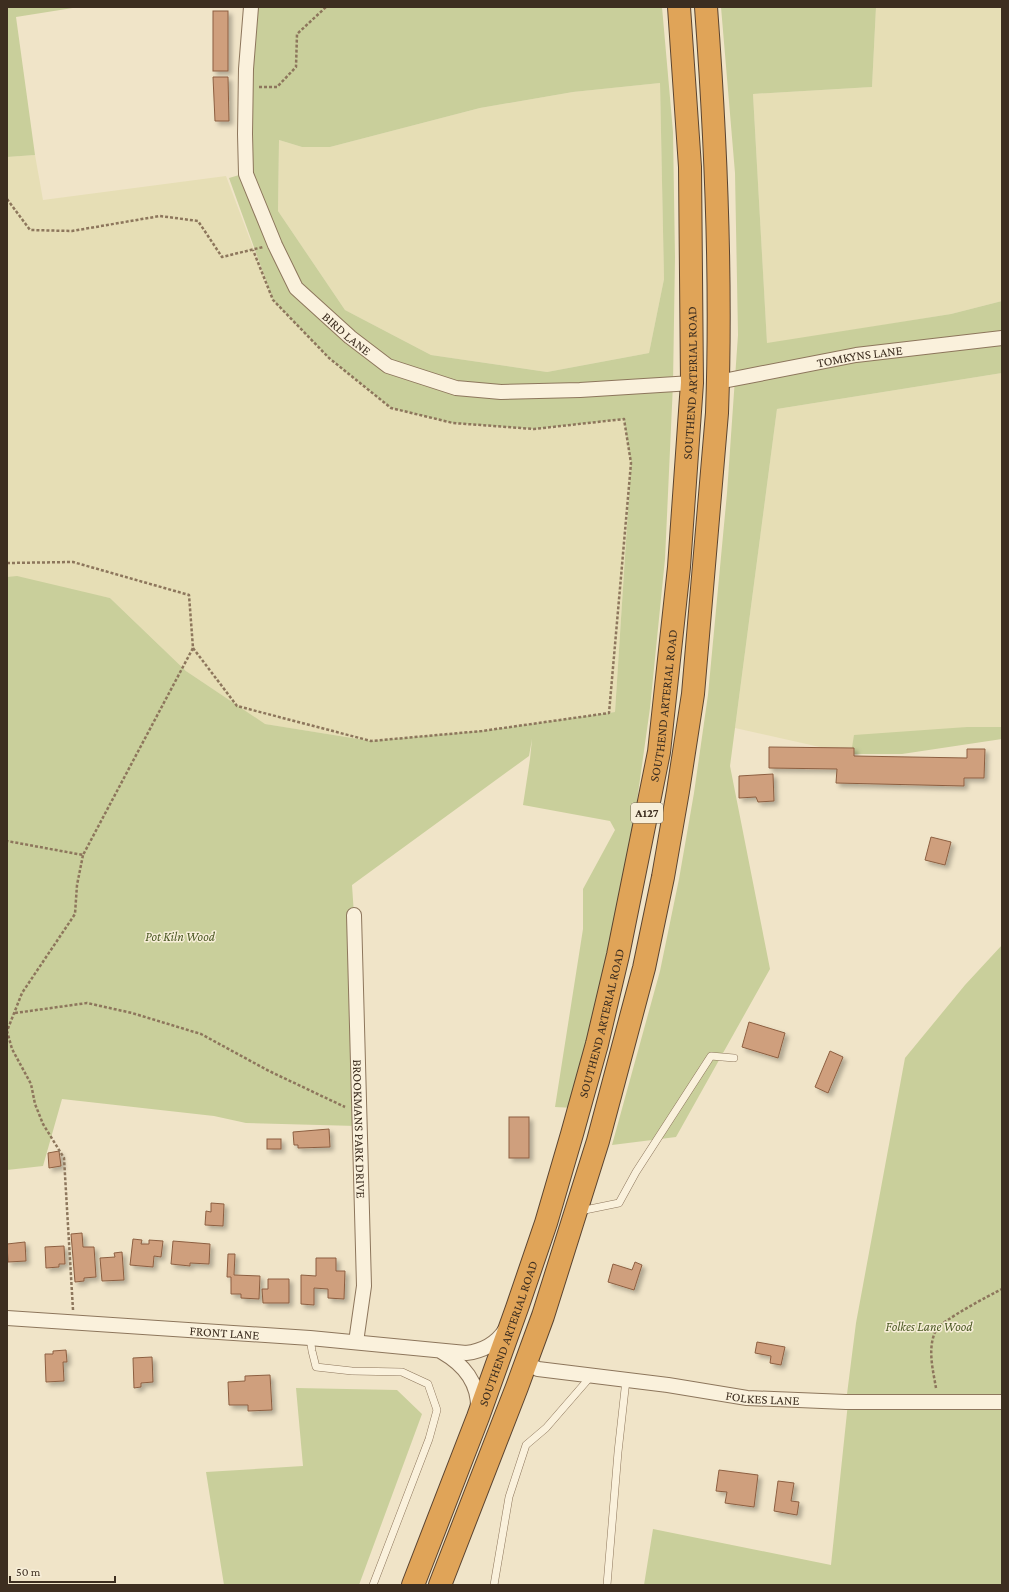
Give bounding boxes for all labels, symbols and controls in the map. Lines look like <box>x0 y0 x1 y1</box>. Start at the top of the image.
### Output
street label: SOUTHEND ARTERIAL ROAD <box>680 306 700 460</box>
street label: BIRD LANE <box>319 309 374 358</box>
street label: TOMKYNS LANE <box>815 343 903 371</box>
street label: SOUTHEND ARTERIAL ROAD <box>646 629 680 783</box>
road number: A127 <box>631 803 663 823</box>
park label: Pot Kiln Wood <box>145 929 216 944</box>
street label: SOUTHEND ARTERIAL ROAD <box>575 947 627 1100</box>
street label: BROOKMANS PARK DRIVE <box>350 1059 369 1199</box>
street label: SOUTHEND ARTERIAL ROAD <box>476 1259 541 1408</box>
park label: Folkes Lane Wood <box>886 1319 973 1334</box>
street label: FRONT LANE <box>189 1323 260 1343</box>
street label: FOLKES LANE <box>724 1388 800 1408</box>
scale bar <box>10 1558 115 1584</box>
text: 50 m <box>16 1565 41 1579</box>

